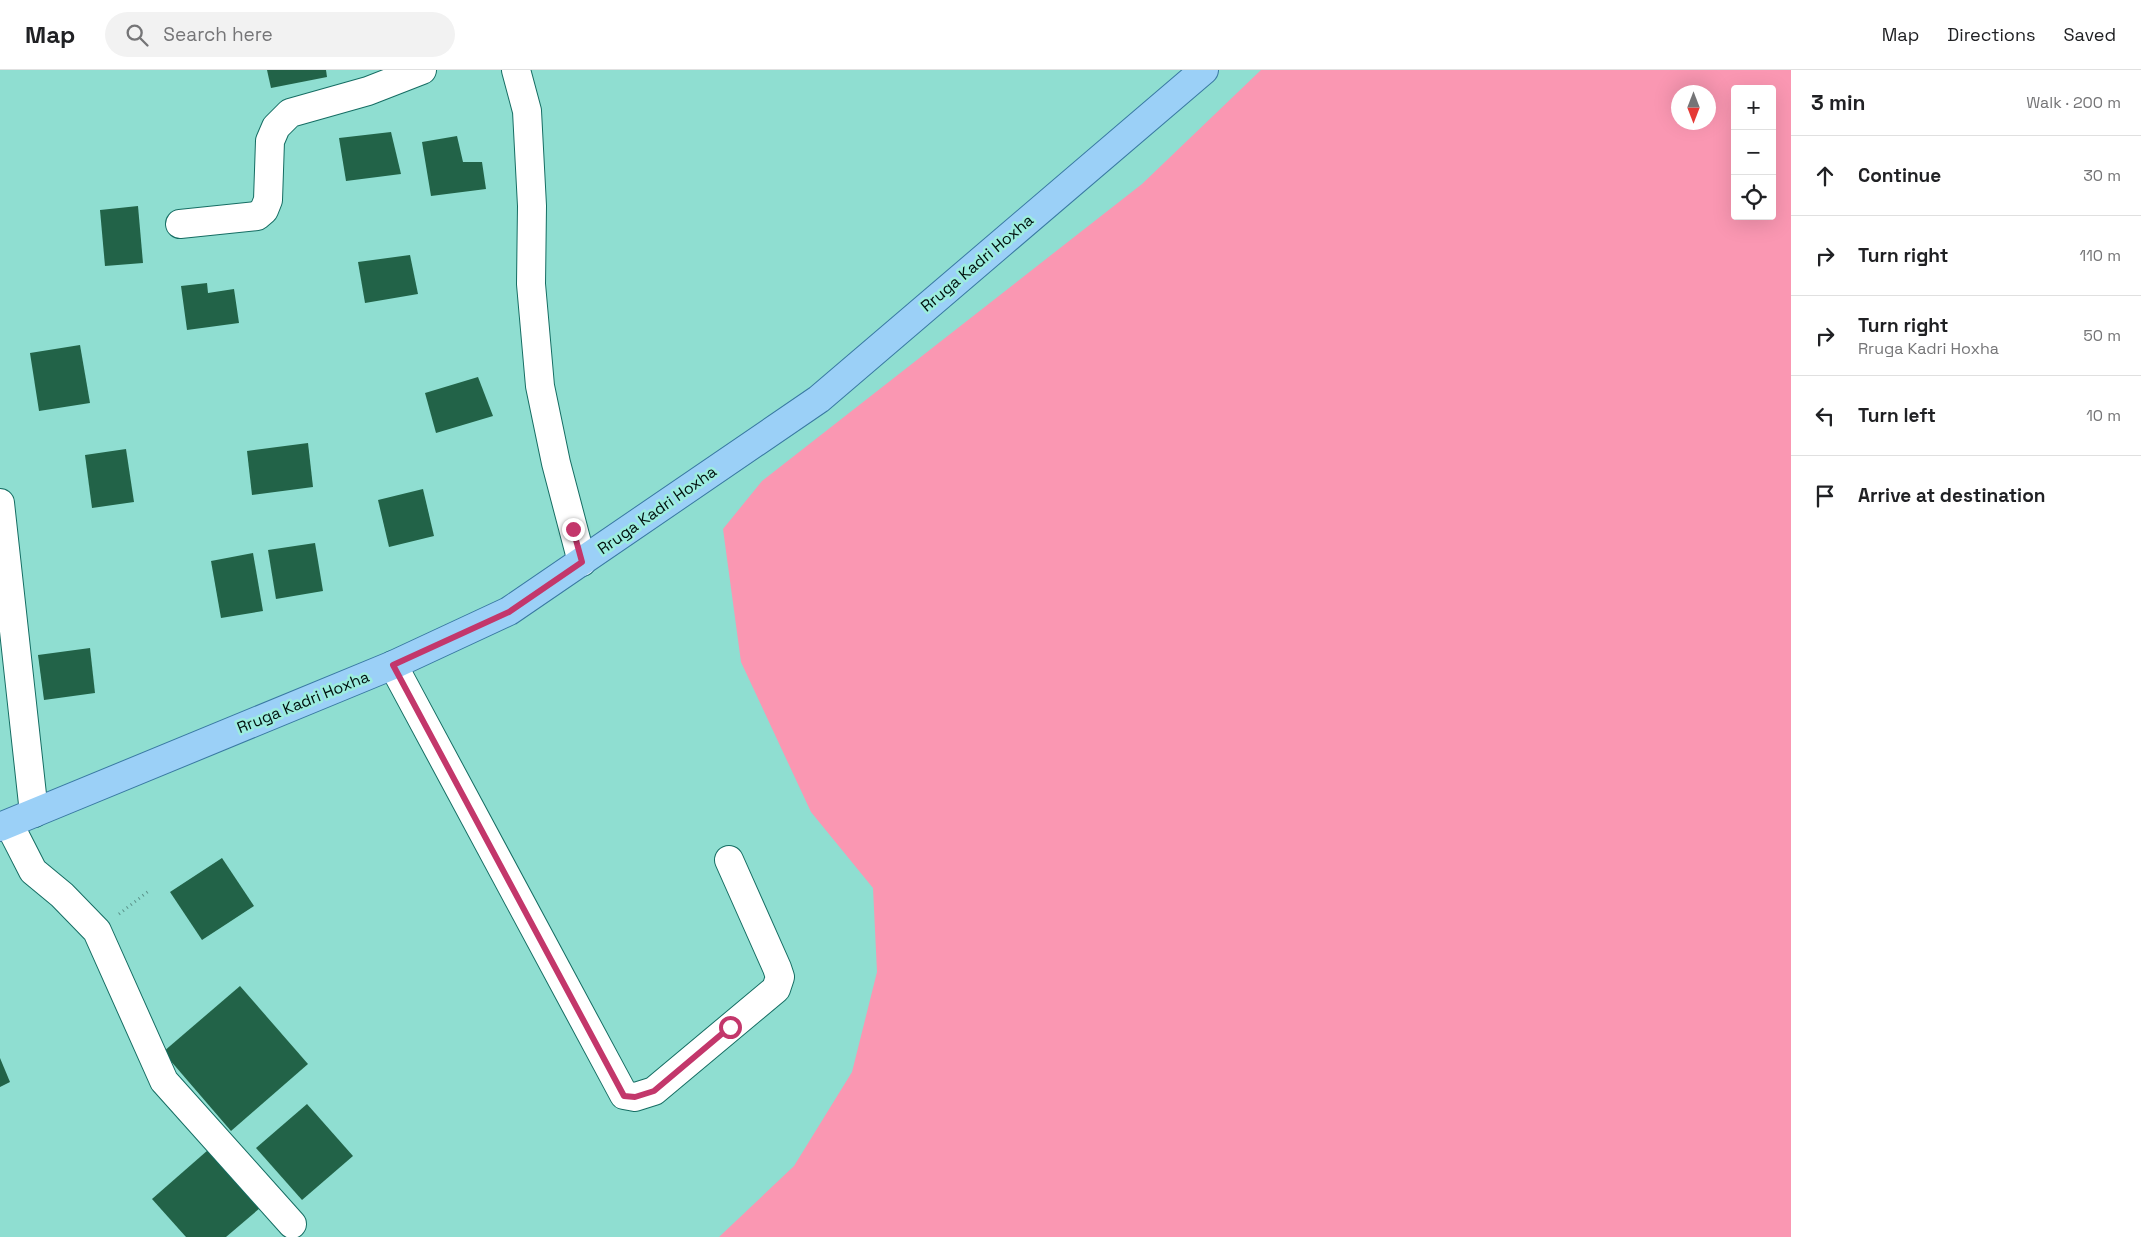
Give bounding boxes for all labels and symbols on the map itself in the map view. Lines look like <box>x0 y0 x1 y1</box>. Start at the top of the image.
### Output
north arrow <box>1671 85 1716 130</box>
street label: Rruga Kadri Hoxha <box>916 210 1038 316</box>
street label: Rruga Kadri Hoxha <box>593 461 721 559</box>
route end <box>562 518 585 541</box>
street label: Rruga Kadri Hoxha <box>234 666 372 738</box>
route start <box>719 1016 742 1039</box>

